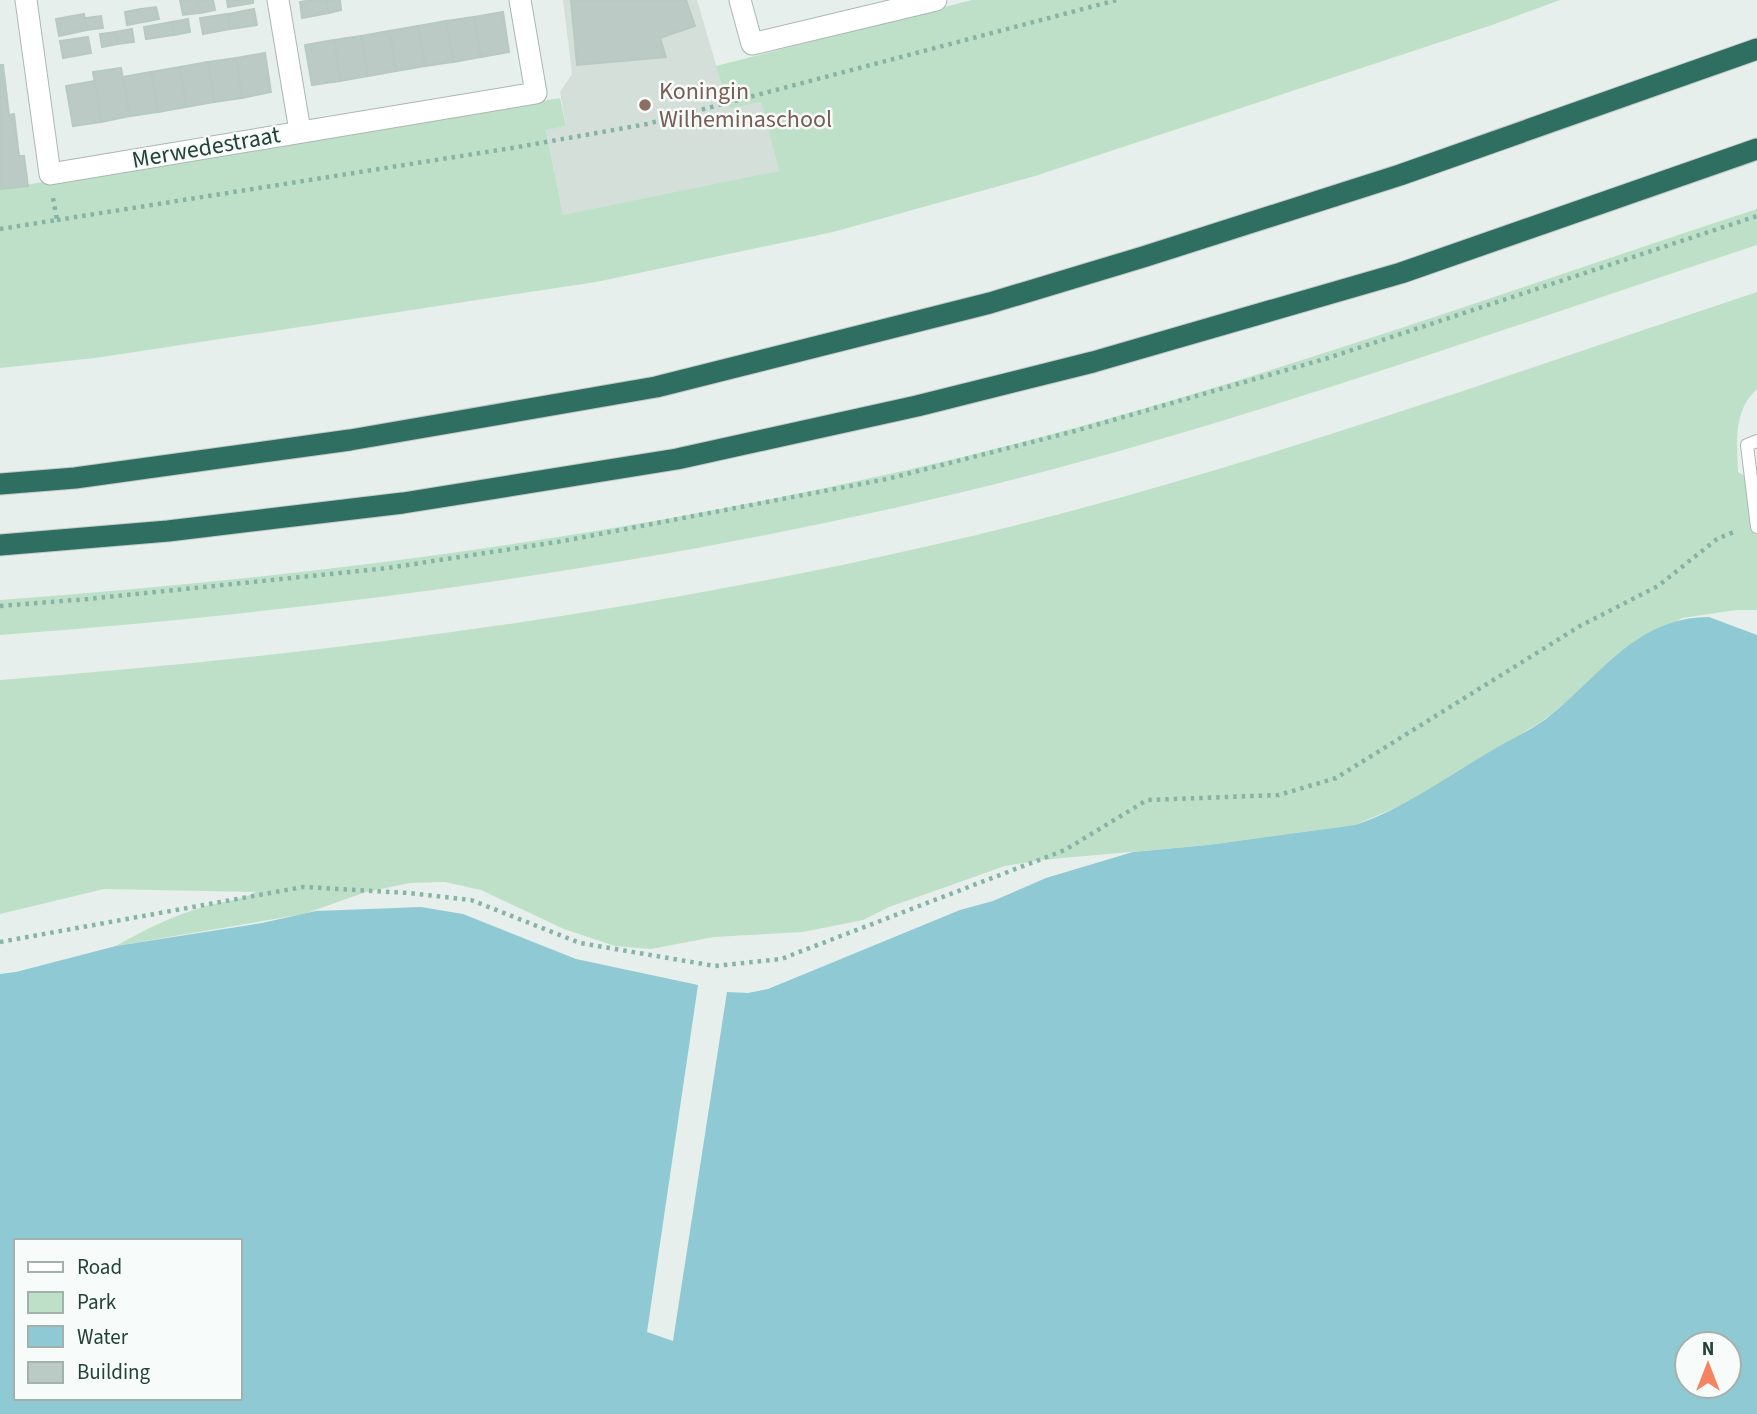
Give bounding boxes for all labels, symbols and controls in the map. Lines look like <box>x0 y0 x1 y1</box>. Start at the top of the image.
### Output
place label: Koningin Wilheminaschool <box>659 74 832 137</box>
marker: Koningin Wilheminaschool <box>637 97 653 113</box>
street label: Merwedestraat <box>129 117 283 178</box>
legend <box>14 1239 242 1400</box>
text: Road <box>77 1252 122 1282</box>
text: Park <box>77 1287 117 1317</box>
text: Water <box>77 1322 129 1352</box>
north arrow <box>1673 1330 1743 1400</box>
text: N <box>1702 1336 1714 1363</box>
text: Building <box>77 1357 151 1387</box>

